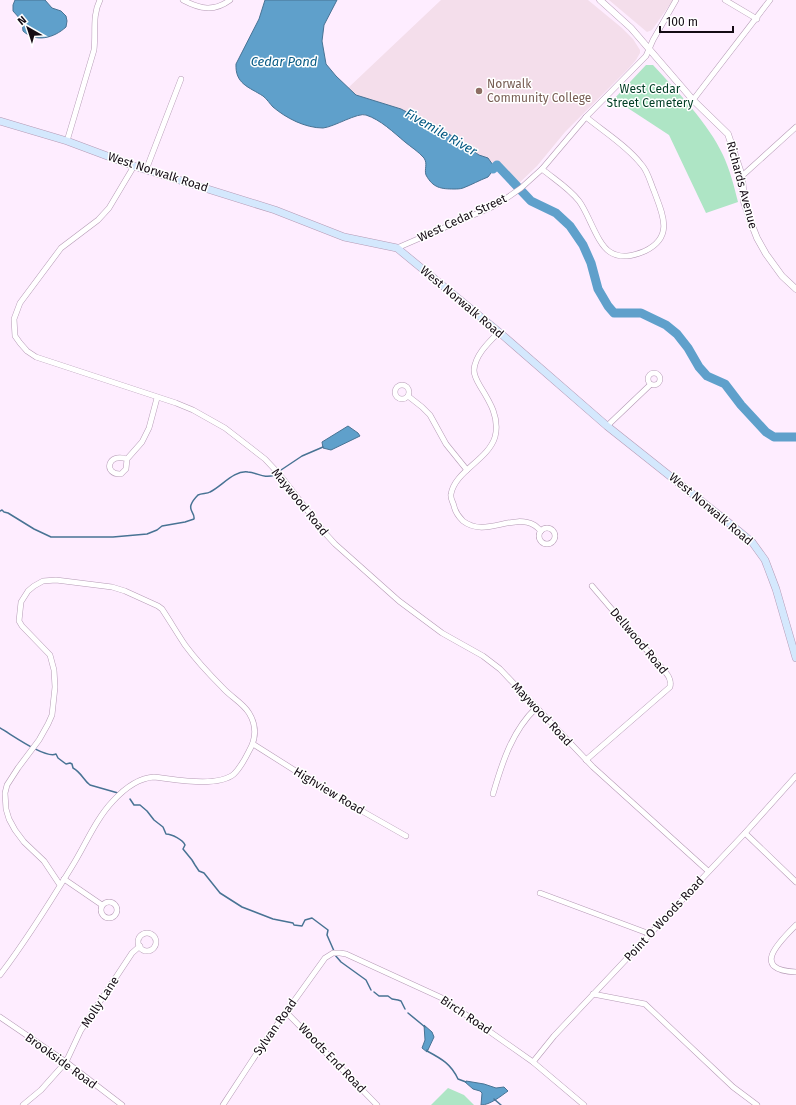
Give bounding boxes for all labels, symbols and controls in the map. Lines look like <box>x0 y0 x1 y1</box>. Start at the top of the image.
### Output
north arrow <box>8 8 48 48</box>
scale bar <box>660 8 733 34</box>
text: N <box>15 13 29 28</box>
text: 100 m <box>666 15 698 29</box>
water label: Cedar Pond <box>251 54 318 69</box>
place label: Norwalk Community College <box>487 77 591 105</box>
park label: West Cedar Street Cemetery <box>607 82 693 110</box>
marker: Norwalk Community College <box>474 86 484 96</box>
water label: Fivemile River <box>403 105 480 159</box>
street label: Richards Avenue <box>724 140 760 230</box>
street label: West Norwalk Road <box>106 149 210 195</box>
street label: West Cedar Street <box>415 191 509 245</box>
street label: West Norwalk Road <box>417 263 507 341</box>
street label: Maywood Road <box>269 466 331 538</box>
street label: West Norwalk Road <box>666 470 756 548</box>
street label: Dellwood Road <box>607 605 671 677</box>
street label: Maywood Road <box>509 679 575 749</box>
street label: Highview Road <box>291 764 367 818</box>
street label: Point O Woods Road <box>621 874 707 964</box>
street label: Molly Lane <box>78 974 122 1030</box>
street label: Birch Road <box>438 993 494 1037</box>
street label: Sylvan Road <box>250 996 300 1058</box>
street label: Woods End Road <box>295 1020 369 1096</box>
street label: Brookside Road <box>22 1030 100 1092</box>

